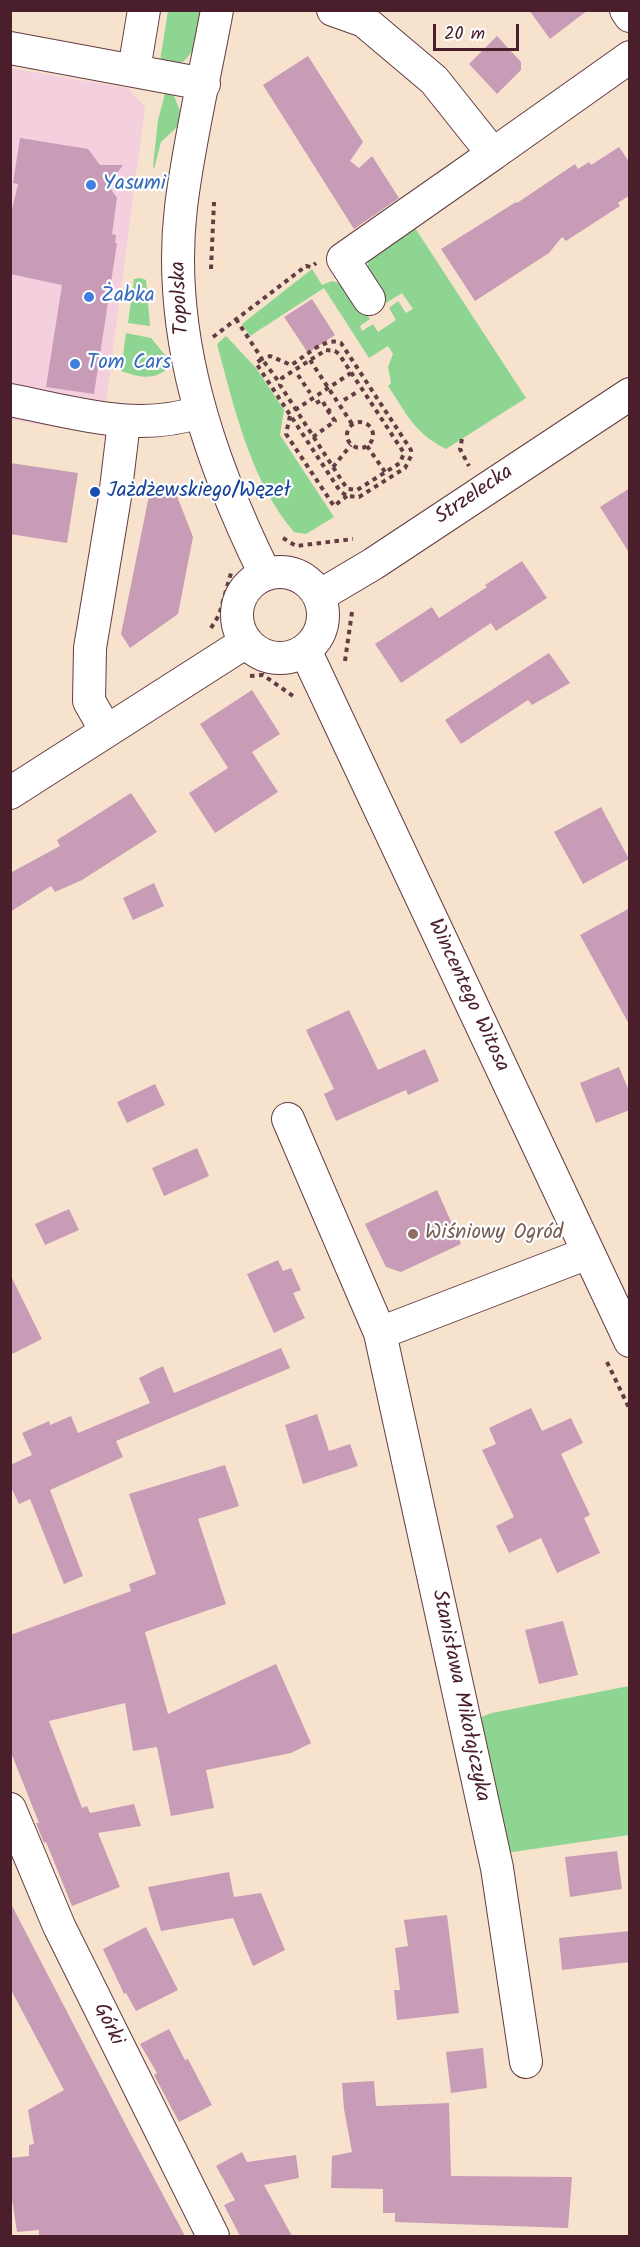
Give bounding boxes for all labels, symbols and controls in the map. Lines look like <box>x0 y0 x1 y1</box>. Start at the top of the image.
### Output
scale bar <box>436 12 522 50</box>
text: 20 m <box>444 20 485 49</box>
place label: Yasumi <box>103 172 166 198</box>
marker: Yasumi <box>84 178 98 192</box>
street label: Topolska <box>167 260 197 336</box>
place label: Żabka <box>101 284 155 310</box>
marker: Żabka <box>82 290 96 304</box>
place label: Tom Cars <box>87 351 171 377</box>
marker: Tom Cars <box>68 357 82 371</box>
street label: Strzelecka <box>431 461 519 531</box>
place label: Jażdżewskiego/Węzeł <box>107 479 291 505</box>
marker: Jażdżewskiego/Węzeł <box>88 485 102 499</box>
street label: Wincentego Witosa <box>421 915 513 1077</box>
place label: Wiśniowy Ogród <box>425 1221 563 1247</box>
marker: Wiśniowy Ogród <box>406 1227 420 1241</box>
street label: Stanisława Mikołajczyka <box>424 1588 494 1804</box>
street label: Górki <box>86 2000 128 2050</box>

